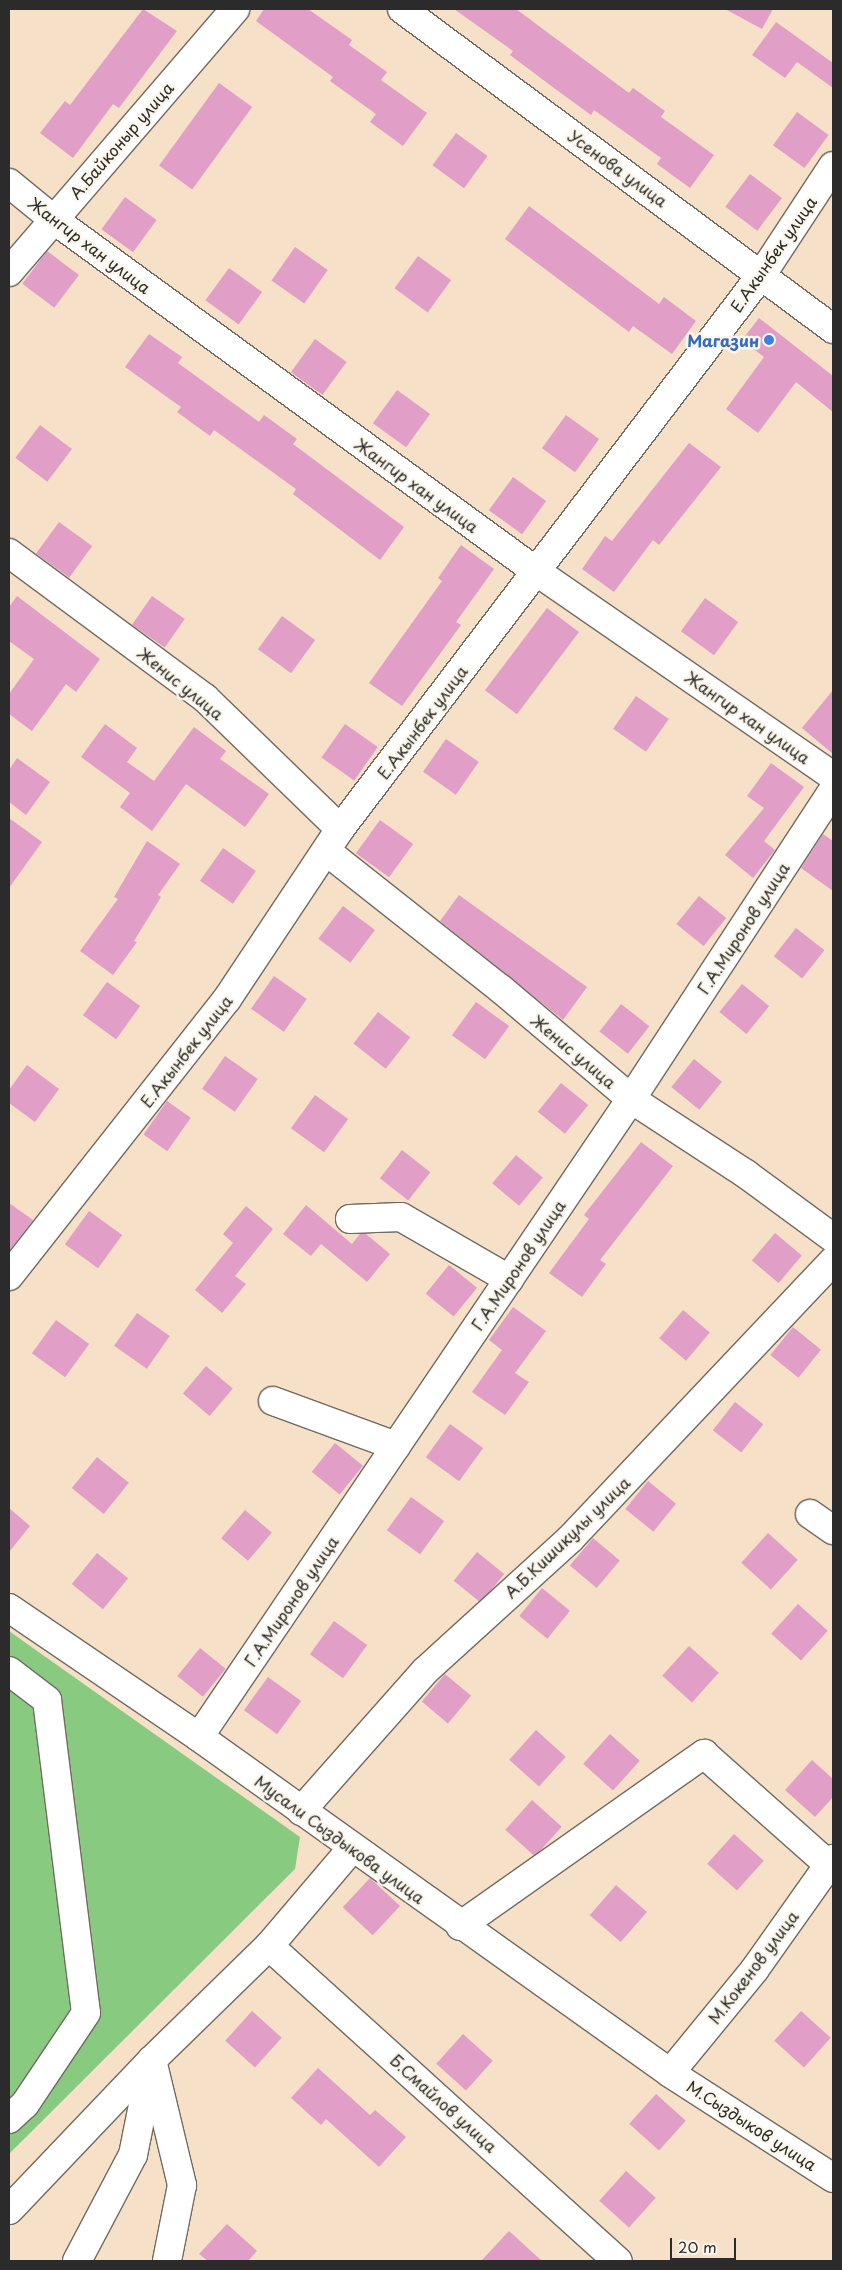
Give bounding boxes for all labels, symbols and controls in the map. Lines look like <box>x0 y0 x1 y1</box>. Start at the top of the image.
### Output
street label: А.Байконыр улица <box>65 77 177 203</box>
street label: Усенова улица <box>564 125 672 211</box>
street label: Е.Акынбек улица <box>725 192 821 316</box>
street label: Жангир хан улица <box>25 193 155 297</box>
place label: Магазин <box>687 330 759 350</box>
marker: Магазин <box>763 334 775 346</box>
street label: Жангир хан улица <box>351 434 483 536</box>
street label: Женис улица <box>135 643 227 723</box>
street label: Е.Акынбек улица <box>373 661 471 783</box>
street label: Жангир хан улица <box>682 667 814 767</box>
street label: Г.А.Миронов улица <box>693 858 793 998</box>
street label: Е.Акынбек улица <box>136 990 236 1112</box>
street label: Женис улица <box>528 1010 620 1092</box>
street label: Г.А.Миронов улица <box>467 1196 569 1334</box>
street label: А.Б.Кишикулы улица <box>500 1472 634 1602</box>
street label: Г.А.Миронов улица <box>240 1532 342 1670</box>
street label: Мусали Сыздыкова улица <box>251 1771 429 1907</box>
street label: М.Кокенов улица <box>704 1906 802 2028</box>
street label: Б.Смайлов улица <box>387 2050 501 2156</box>
street label: М.Сыздыков улица <box>684 2076 820 2174</box>
scale bar <box>672 2228 738 2260</box>
text: 20 m <box>678 2235 717 2258</box>

